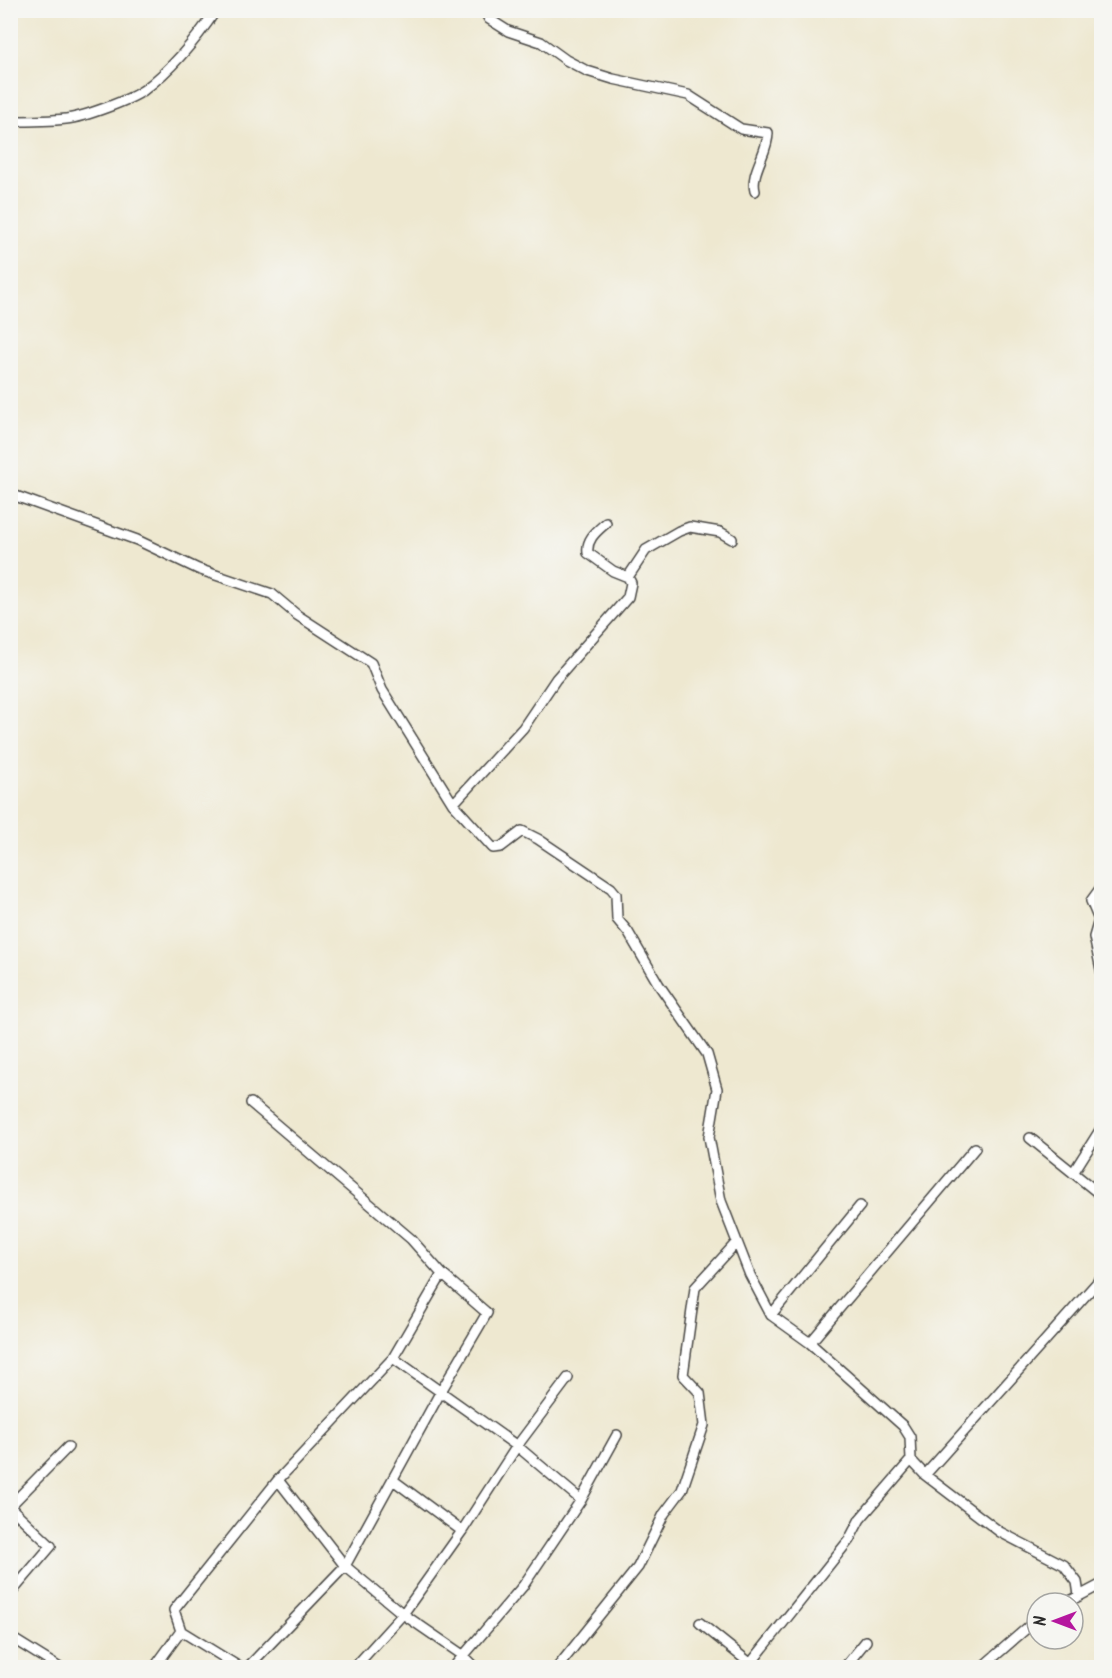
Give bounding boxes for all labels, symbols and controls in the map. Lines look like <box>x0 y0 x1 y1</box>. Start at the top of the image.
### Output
north arrow <box>1025 1591 1085 1651</box>
text: N <box>1029 1616 1054 1626</box>

